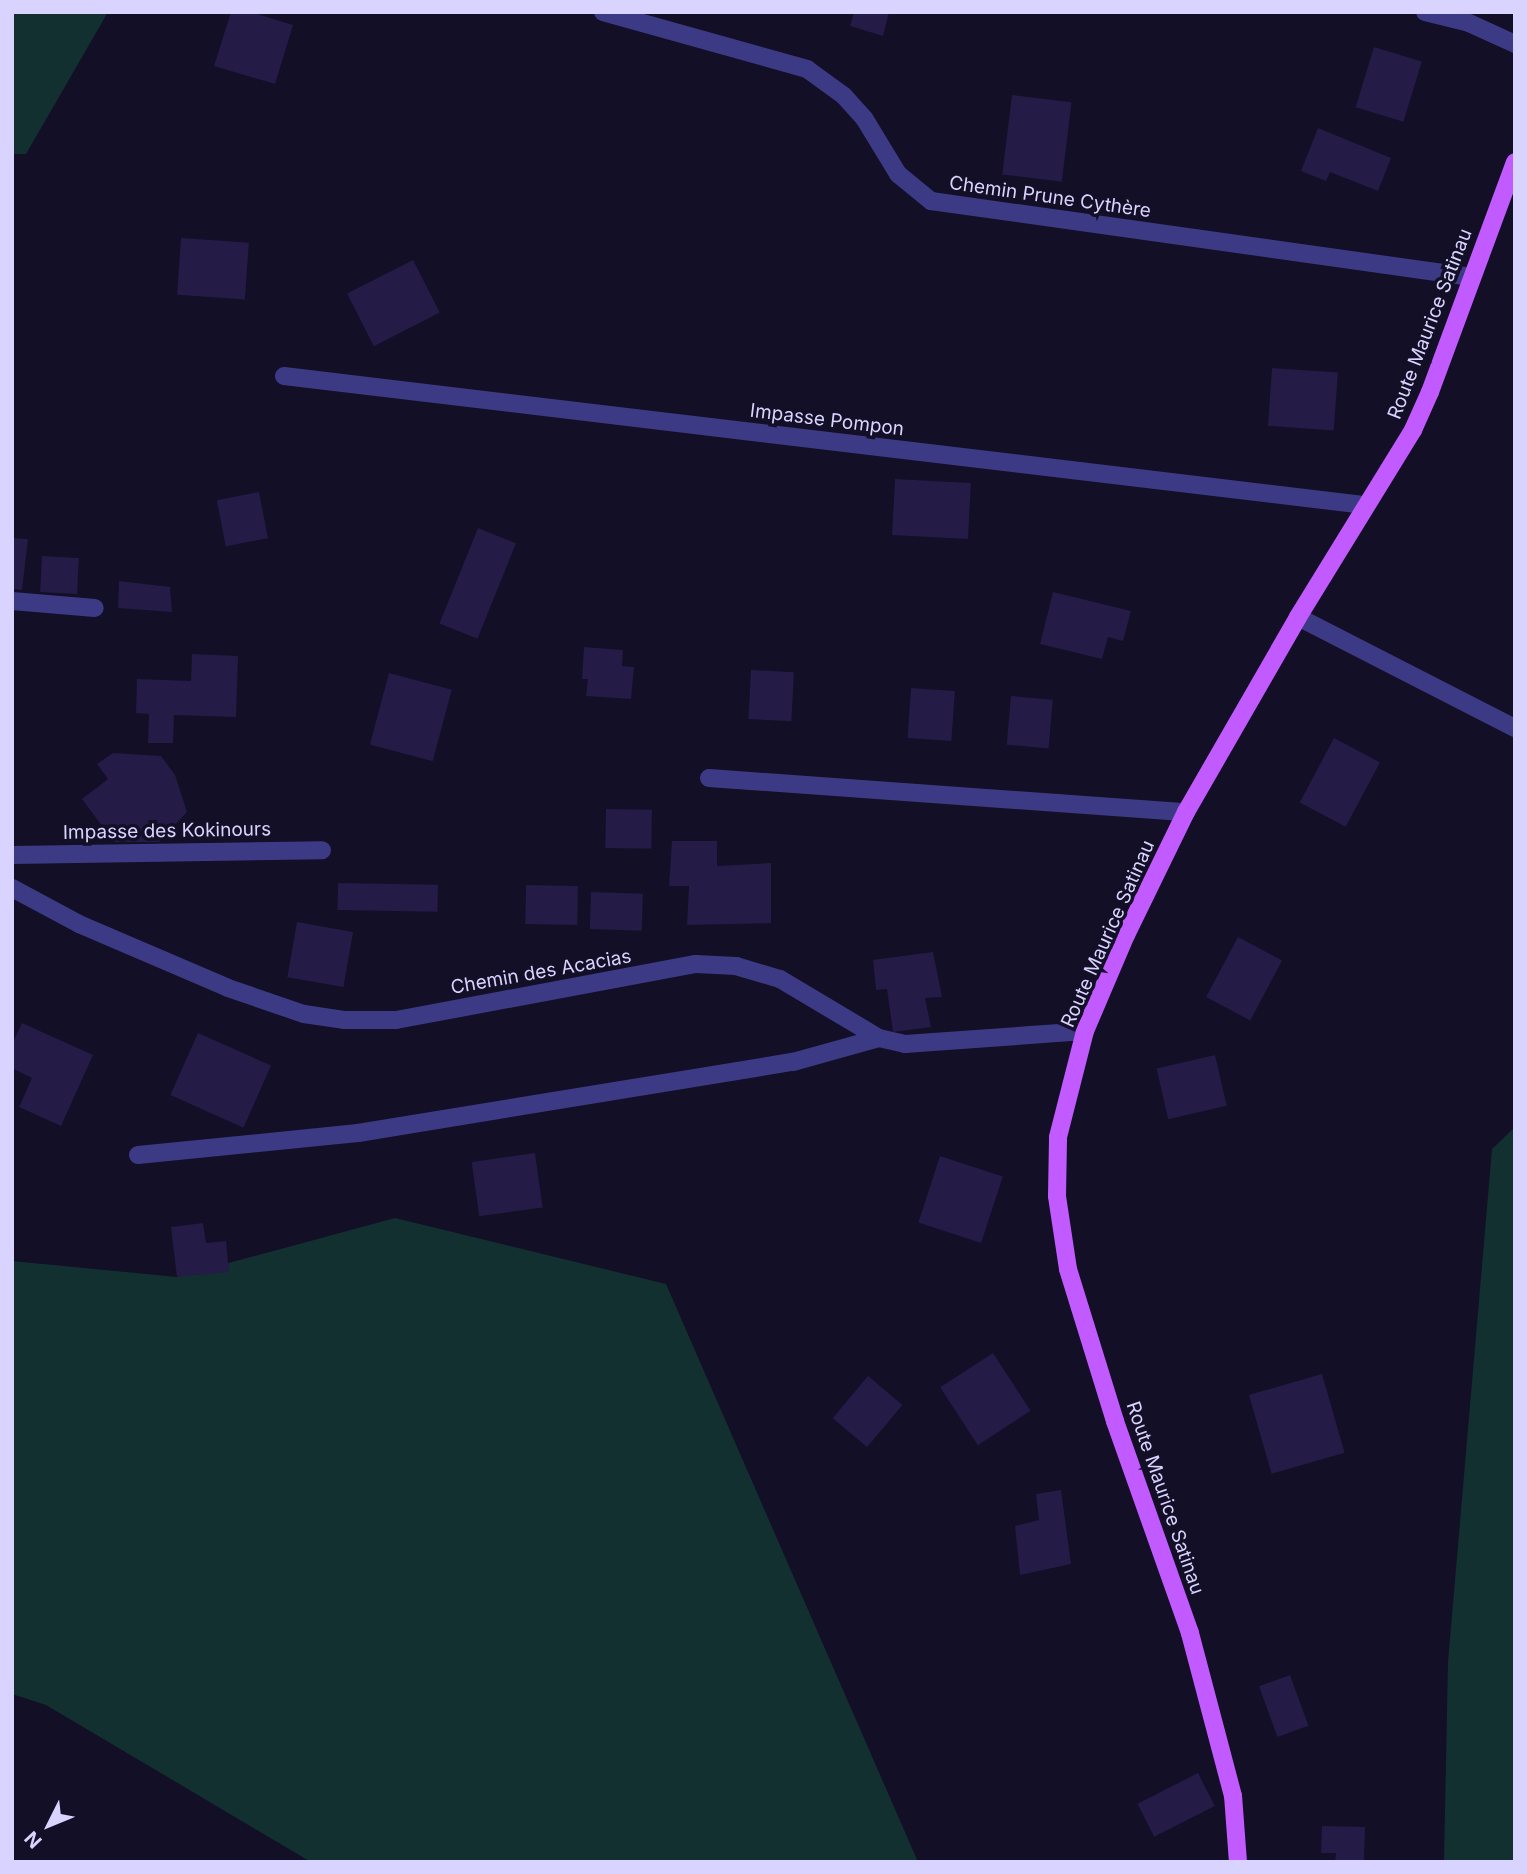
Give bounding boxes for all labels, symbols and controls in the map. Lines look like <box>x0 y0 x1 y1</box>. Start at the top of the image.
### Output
street label: Chemin Prune Cythère <box>948 172 1152 222</box>
street label: Route Maurice Satinau <box>1383 226 1477 422</box>
street label: Impasse Pompon <box>749 399 905 441</box>
street label: Impasse des Kokinours <box>63 818 271 844</box>
street label: Route Maurice Satinau <box>1056 837 1160 1031</box>
street label: Chemin des Acacias <box>449 945 633 999</box>
street label: Route Maurice Satinau <box>1121 1399 1209 1597</box>
north arrow <box>14 1790 84 1860</box>
text: N <box>20 1827 47 1853</box>

